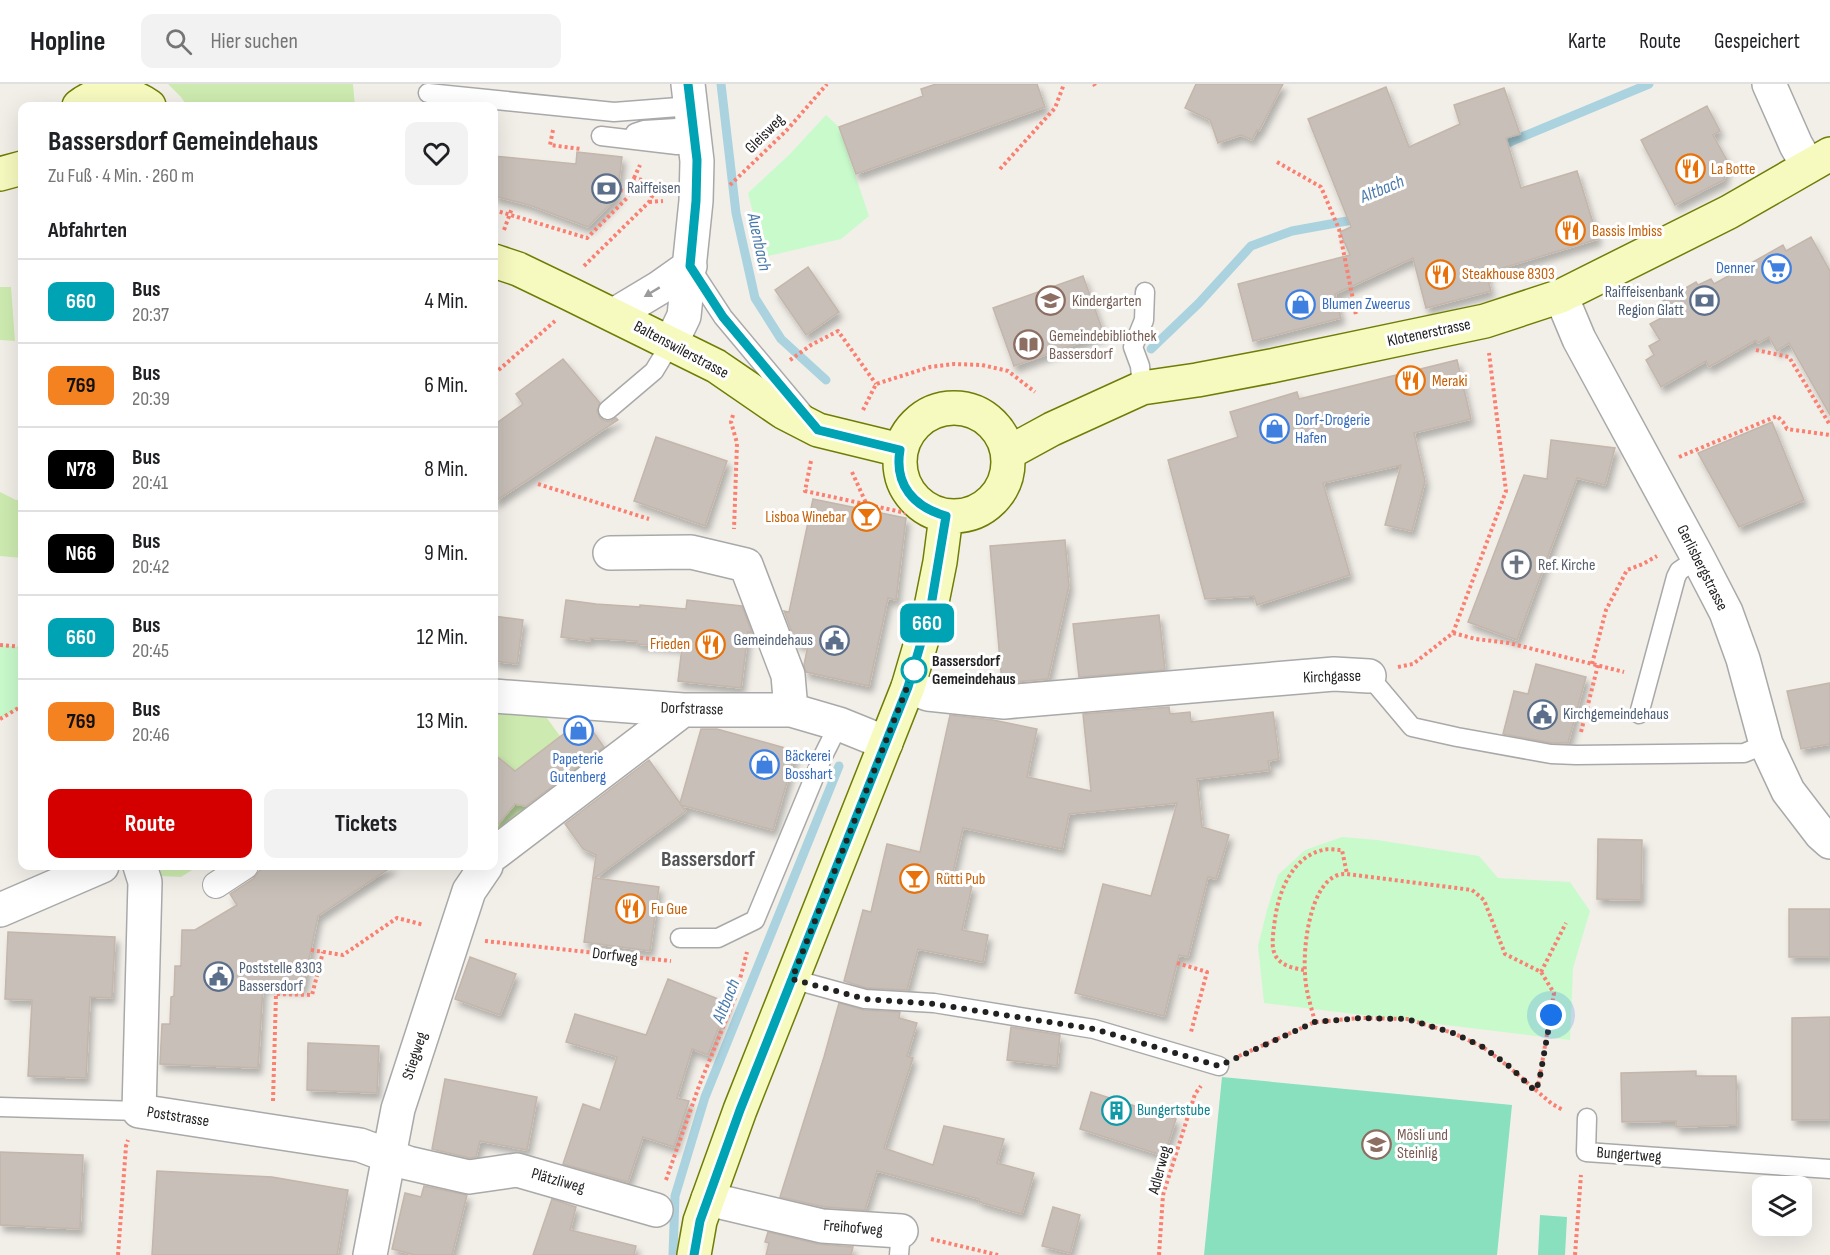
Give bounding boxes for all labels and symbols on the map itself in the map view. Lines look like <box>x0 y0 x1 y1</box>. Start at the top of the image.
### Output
street label: Gleisweg <box>741 110 789 158</box>
restaurant icon: La Botte <box>1674 153 1706 185</box>
place label: La Botte <box>1711 160 1755 179</box>
water label: Altbach <box>1356 171 1408 208</box>
bank icon: Raiffeisen <box>590 172 622 204</box>
place label: Raiffeisen <box>627 179 681 198</box>
water label: Auenbach <box>742 210 775 273</box>
restaurant icon: Bassis Imbiss <box>1555 215 1587 247</box>
place label: Bassis Imbiss <box>1592 222 1663 241</box>
supermarket icon: Denner <box>1760 252 1792 284</box>
restaurant icon: Steakhouse 8303 <box>1425 258 1457 290</box>
place label: Denner <box>1716 259 1755 278</box>
place label: Steakhouse 8303 <box>1462 265 1555 284</box>
place label: Raiffeisenbank Region Glatt <box>1605 283 1684 320</box>
school or university icon: Kindergarten <box>1035 285 1067 317</box>
bank icon: Raiffeisenbank Region Glatt <box>1689 285 1721 317</box>
one-way arrow <box>644 286 660 297</box>
shop icon: Blumen Zweerus <box>1285 288 1317 320</box>
place label: Kindergarten <box>1072 292 1142 311</box>
place label: Blumen Zweerus <box>1322 295 1410 314</box>
street label: Klotenerstrasse <box>1386 315 1472 351</box>
street label: Baltenswilerstrasse <box>630 317 732 383</box>
place label: Gemeindebibliothek Bassersdorf <box>1049 327 1157 364</box>
library icon: Gemeindebibliothek Bassersdorf <box>1012 329 1044 361</box>
restaurant icon: Meraki <box>1395 365 1427 397</box>
place label: Meraki <box>1432 372 1468 391</box>
place label: Dorf-Drogerie Hafen <box>1295 411 1370 448</box>
shop icon: Dorf-Drogerie Hafen <box>1258 413 1290 445</box>
bar icon: Lisboa Winebar <box>851 501 883 533</box>
place label: Lisboa Winebar <box>765 508 846 527</box>
street label: Gerlisbergstrasse <box>1672 522 1732 614</box>
church icon: Ref. Kirche <box>1501 549 1533 581</box>
place label: Ref. Kirche <box>1538 556 1595 575</box>
line badge: 660 <box>892 604 962 642</box>
public building icon: Gemeindehaus <box>818 624 850 656</box>
restaurant icon: Frieden <box>695 628 727 660</box>
place label: Gemeindehaus <box>733 631 813 650</box>
place label: Frieden <box>650 635 690 654</box>
place label: Bassersdorf Gemeindehaus <box>932 652 1016 689</box>
marker: Bassersdorf Gemeindehaus <box>901 657 927 683</box>
street label: Kirchgasse <box>1303 666 1361 688</box>
street label: Dorfstrasse <box>660 698 724 720</box>
public building icon: Kirchgemeindehaus <box>1526 698 1558 730</box>
place label: Kirchgemeindehaus <box>1563 705 1669 724</box>
shop icon: Papeterie Gutenberg <box>562 715 594 747</box>
place label: Bäckerei Bosshart <box>785 747 833 784</box>
shop icon: Bäckerei Bosshart <box>748 749 780 781</box>
place label: Papeterie Gutenberg <box>550 750 606 787</box>
district label: Bassersdorf <box>661 846 756 873</box>
bar icon: Rütti Pub <box>899 863 931 895</box>
place label: Rütti Pub <box>936 870 985 889</box>
restaurant icon: Fu Gue <box>614 893 646 925</box>
place label: Fu Gue <box>651 900 687 919</box>
street label: Dorfweg <box>591 944 639 968</box>
place label: Poststelle 8303 Bassersdorf <box>239 959 322 996</box>
public building icon: Poststelle 8303 Bassersdorf <box>202 961 234 993</box>
water label: Altbach <box>707 975 744 1027</box>
your location <box>1536 1000 1566 1030</box>
street label: Stiegweg <box>398 1030 432 1082</box>
building icon: Bungertstube <box>1100 1094 1132 1126</box>
place label: Bungertstube <box>1137 1101 1210 1120</box>
street label: Poststrasse <box>146 1103 210 1131</box>
place label: Mösli und Steinlig <box>1397 1126 1448 1163</box>
school or university icon: Mösli und Steinlig <box>1360 1128 1392 1160</box>
street label: Bungertweg <box>1596 1143 1662 1167</box>
street label: Adlerweg <box>1144 1144 1176 1197</box>
street label: Plätzliweg <box>529 1164 587 1198</box>
street label: Freihofweg <box>822 1216 884 1240</box>

